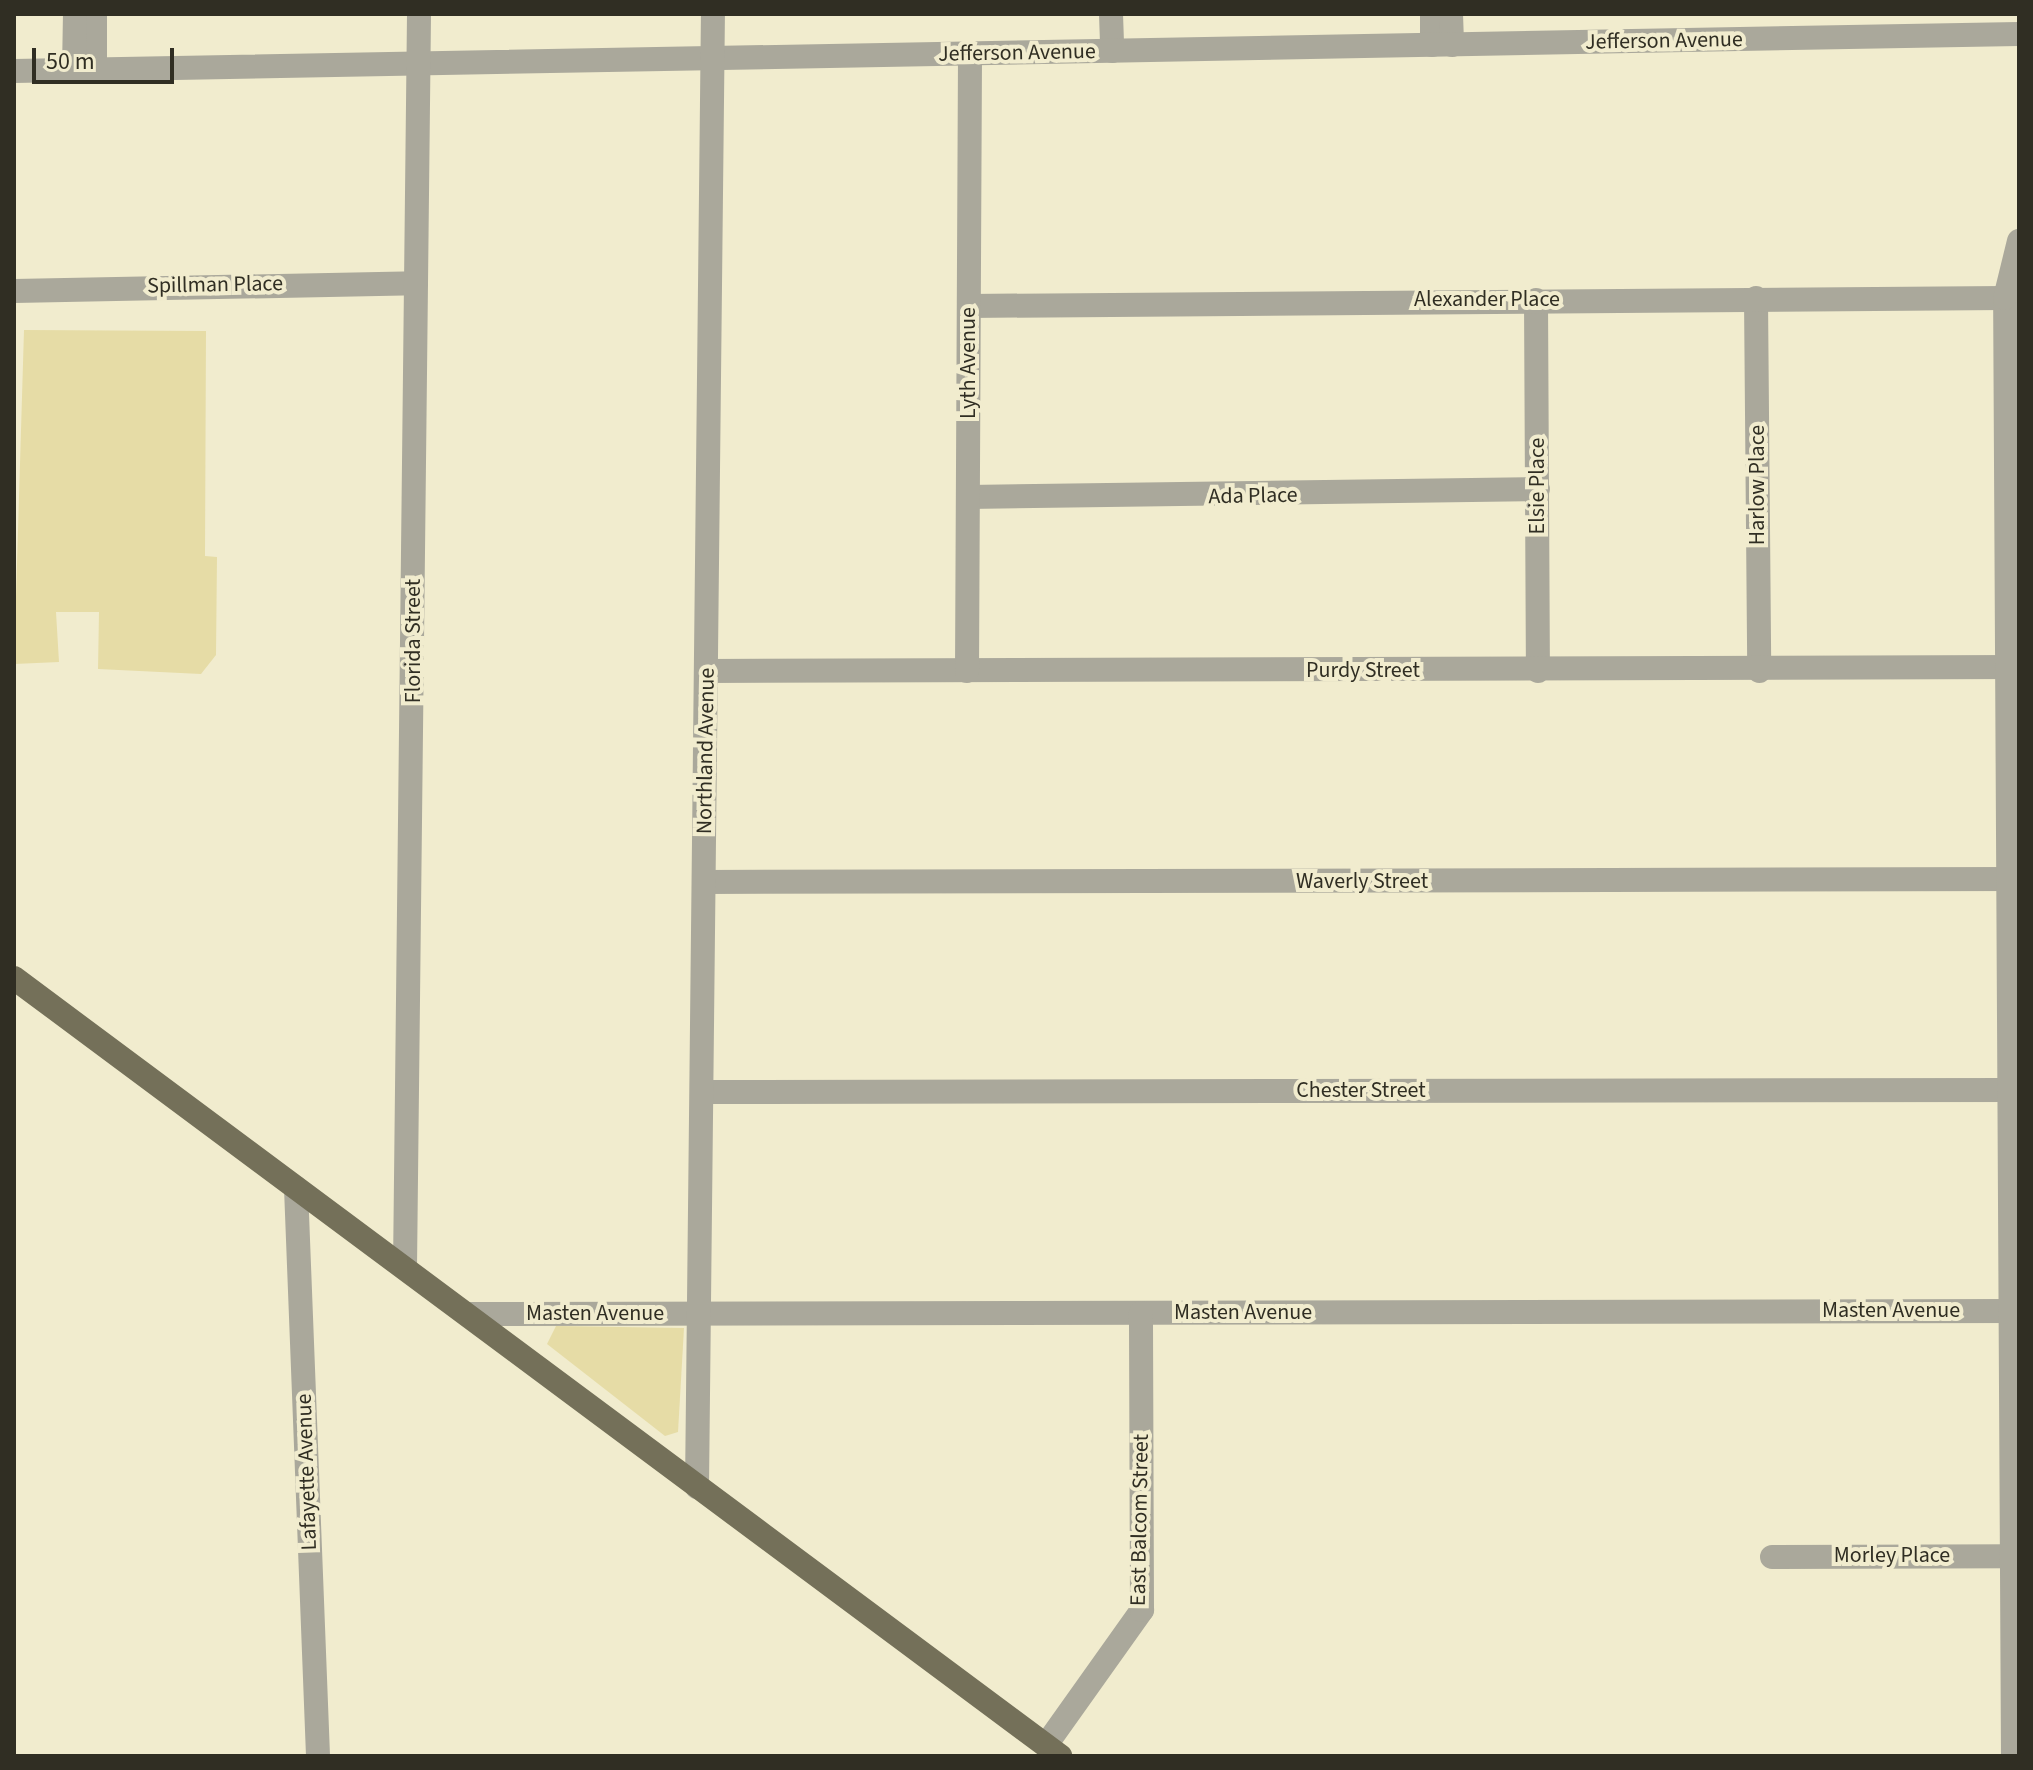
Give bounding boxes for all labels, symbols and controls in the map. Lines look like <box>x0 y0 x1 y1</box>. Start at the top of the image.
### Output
street label: Jefferson Avenue <box>1585 26 1743 56</box>
scale bar <box>36 32 178 82</box>
street label: Jefferson Avenue <box>938 38 1096 68</box>
text: 50 m <box>46 44 95 79</box>
street label: Spillman Place <box>147 271 283 299</box>
street label: Alexander Place <box>1414 287 1560 313</box>
street label: Lyth Avenue <box>956 307 982 419</box>
street label: Harlow Place <box>1745 425 1771 545</box>
street label: Elsie Place <box>1525 438 1551 534</box>
street label: Ada Place <box>1208 482 1298 510</box>
street label: Florida Street <box>401 579 427 703</box>
street label: Purdy Street <box>1306 658 1420 684</box>
street label: Northland Avenue <box>691 668 721 834</box>
street label: Waverly Street <box>1296 869 1428 895</box>
street label: Chester Street <box>1296 1078 1426 1104</box>
street label: Masten Avenue <box>1822 1298 1960 1324</box>
street label: Masten Avenue <box>1174 1300 1312 1326</box>
street label: Masten Avenue <box>526 1301 664 1327</box>
street label: Lafayette Avenue <box>291 1393 323 1551</box>
street label: East Balcom Street <box>1125 1434 1155 1606</box>
street label: Morley Place <box>1834 1543 1950 1569</box>

